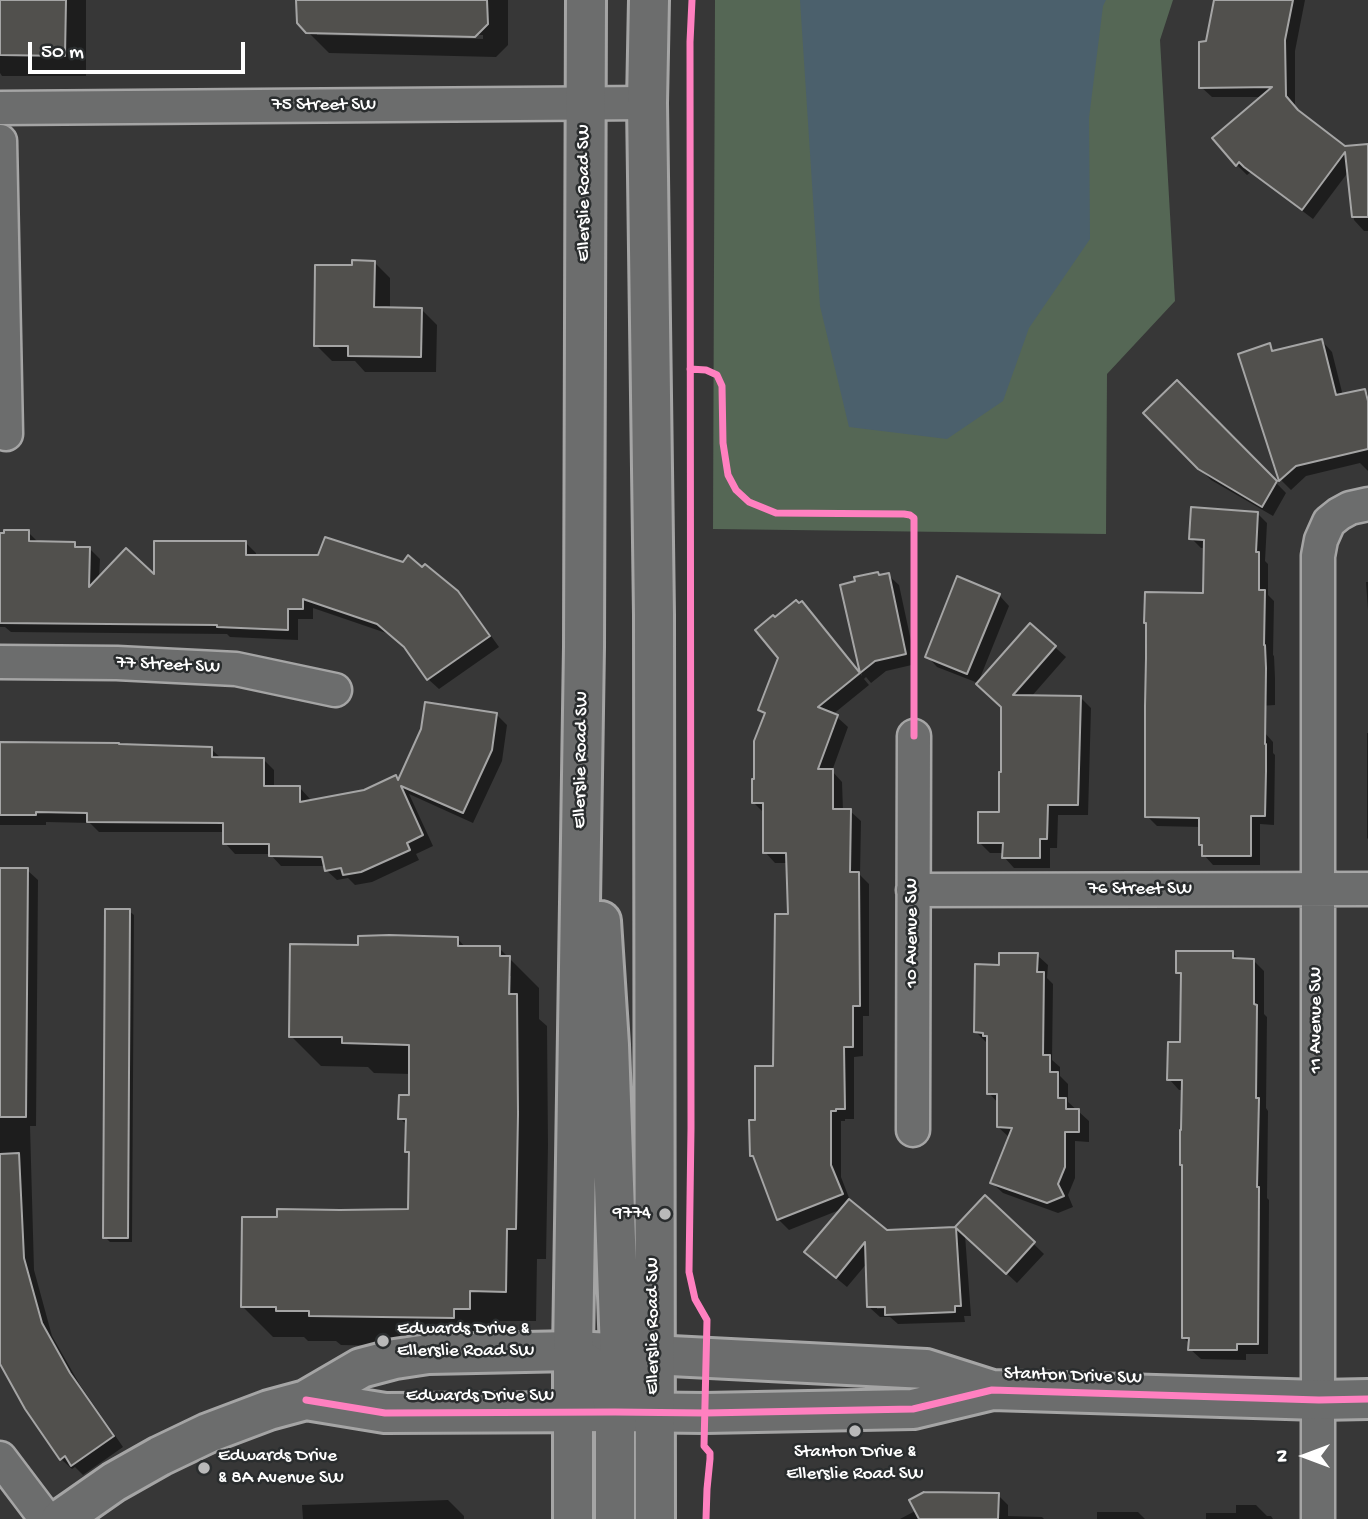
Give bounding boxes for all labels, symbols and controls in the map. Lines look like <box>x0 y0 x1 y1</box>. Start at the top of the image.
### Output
scale bar <box>32 28 248 72</box>
text: 50 m <box>41 41 84 66</box>
street label: 75 Street SW <box>272 95 376 117</box>
street label: Ellerslie Road SW <box>574 124 596 262</box>
street label: 77 Street SW <box>115 652 221 680</box>
street label: Ellerslie Road SW <box>569 691 595 829</box>
street label: 10 Avenue SW <box>902 878 924 988</box>
street label: 76 Street SW <box>1088 879 1192 901</box>
street label: 11 Avenue SW <box>1306 967 1328 1073</box>
place label: 9774 <box>613 1203 651 1225</box>
marker: 9774 <box>657 1206 673 1222</box>
street label: Ellerslie Road SW <box>643 1257 665 1395</box>
place label: Edwards Drive & Ellerslie Road SW <box>397 1319 534 1363</box>
marker: Edwards Drive & Ellerslie Road SW <box>375 1333 391 1349</box>
street label: Stanton Drive SW <box>1004 1363 1142 1391</box>
street label: Edwards Drive SW <box>406 1386 554 1408</box>
north arrow <box>1270 1421 1340 1491</box>
marker: Stanton Drive & Ellerslie Road SW <box>847 1423 863 1439</box>
place label: Stanton Drive & Ellerslie Road SW <box>786 1442 924 1486</box>
place label: Edwards Drive & 8A Avenue SW <box>218 1446 344 1490</box>
text: N <box>1272 1450 1295 1462</box>
marker: Edwards Drive & 8A Avenue SW <box>196 1460 212 1476</box>

